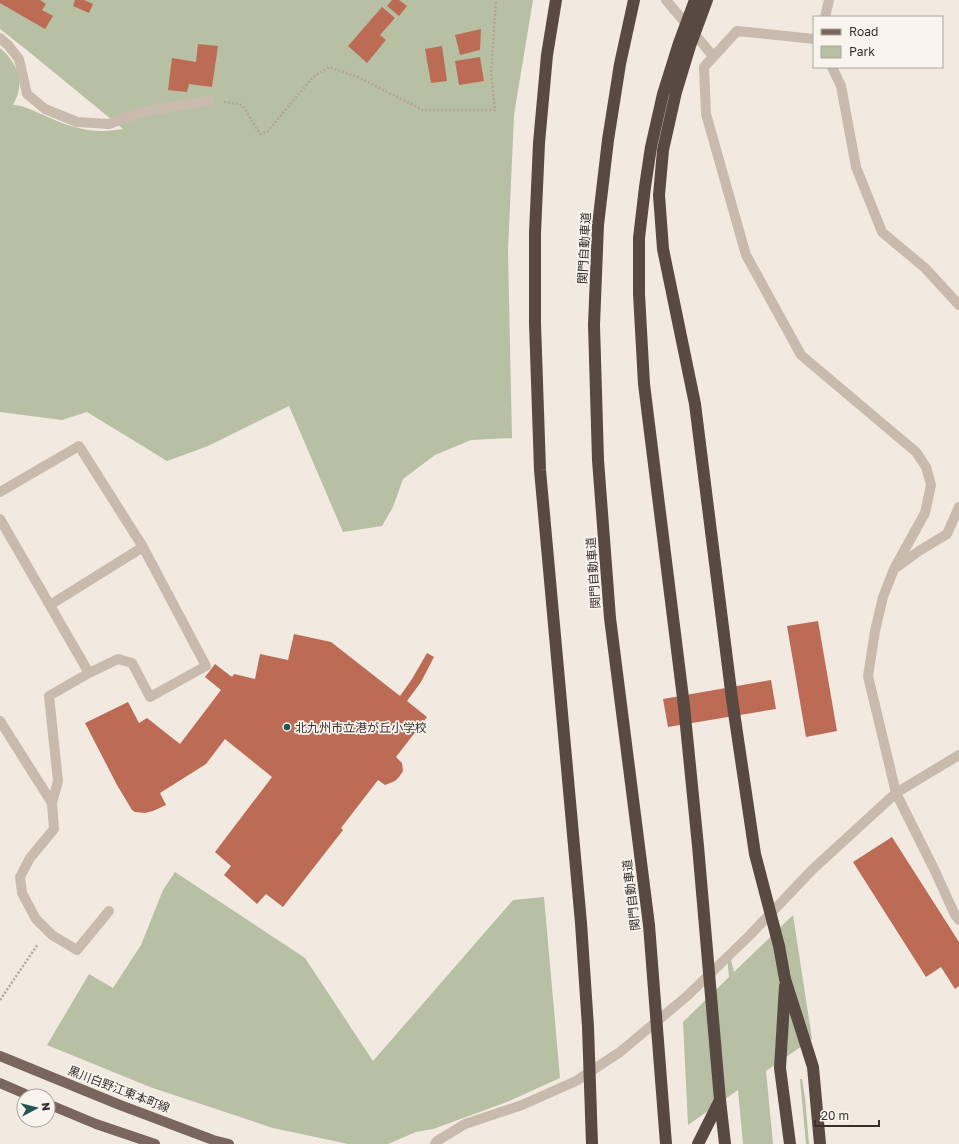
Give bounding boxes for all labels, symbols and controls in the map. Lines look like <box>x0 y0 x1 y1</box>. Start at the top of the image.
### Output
legend <box>813 16 943 68</box>
text: Road <box>849 24 878 39</box>
text: Park <box>849 44 875 59</box>
street label: 関門自動車道 <box>575 212 593 284</box>
street label: 関門自動車道 <box>583 537 603 609</box>
place label: 北九州市立港が丘小学校 <box>295 720 427 735</box>
marker: 北九州市立港が丘小学校 <box>282 722 292 732</box>
street label: 関門自動車道 <box>619 858 643 932</box>
street label: 黒川白野江東本町線 <box>66 1063 172 1115</box>
north arrow <box>16 1088 56 1128</box>
text: N <box>39 1102 53 1112</box>
scale bar <box>815 1102 879 1128</box>
text: 20 m <box>821 1108 849 1123</box>

